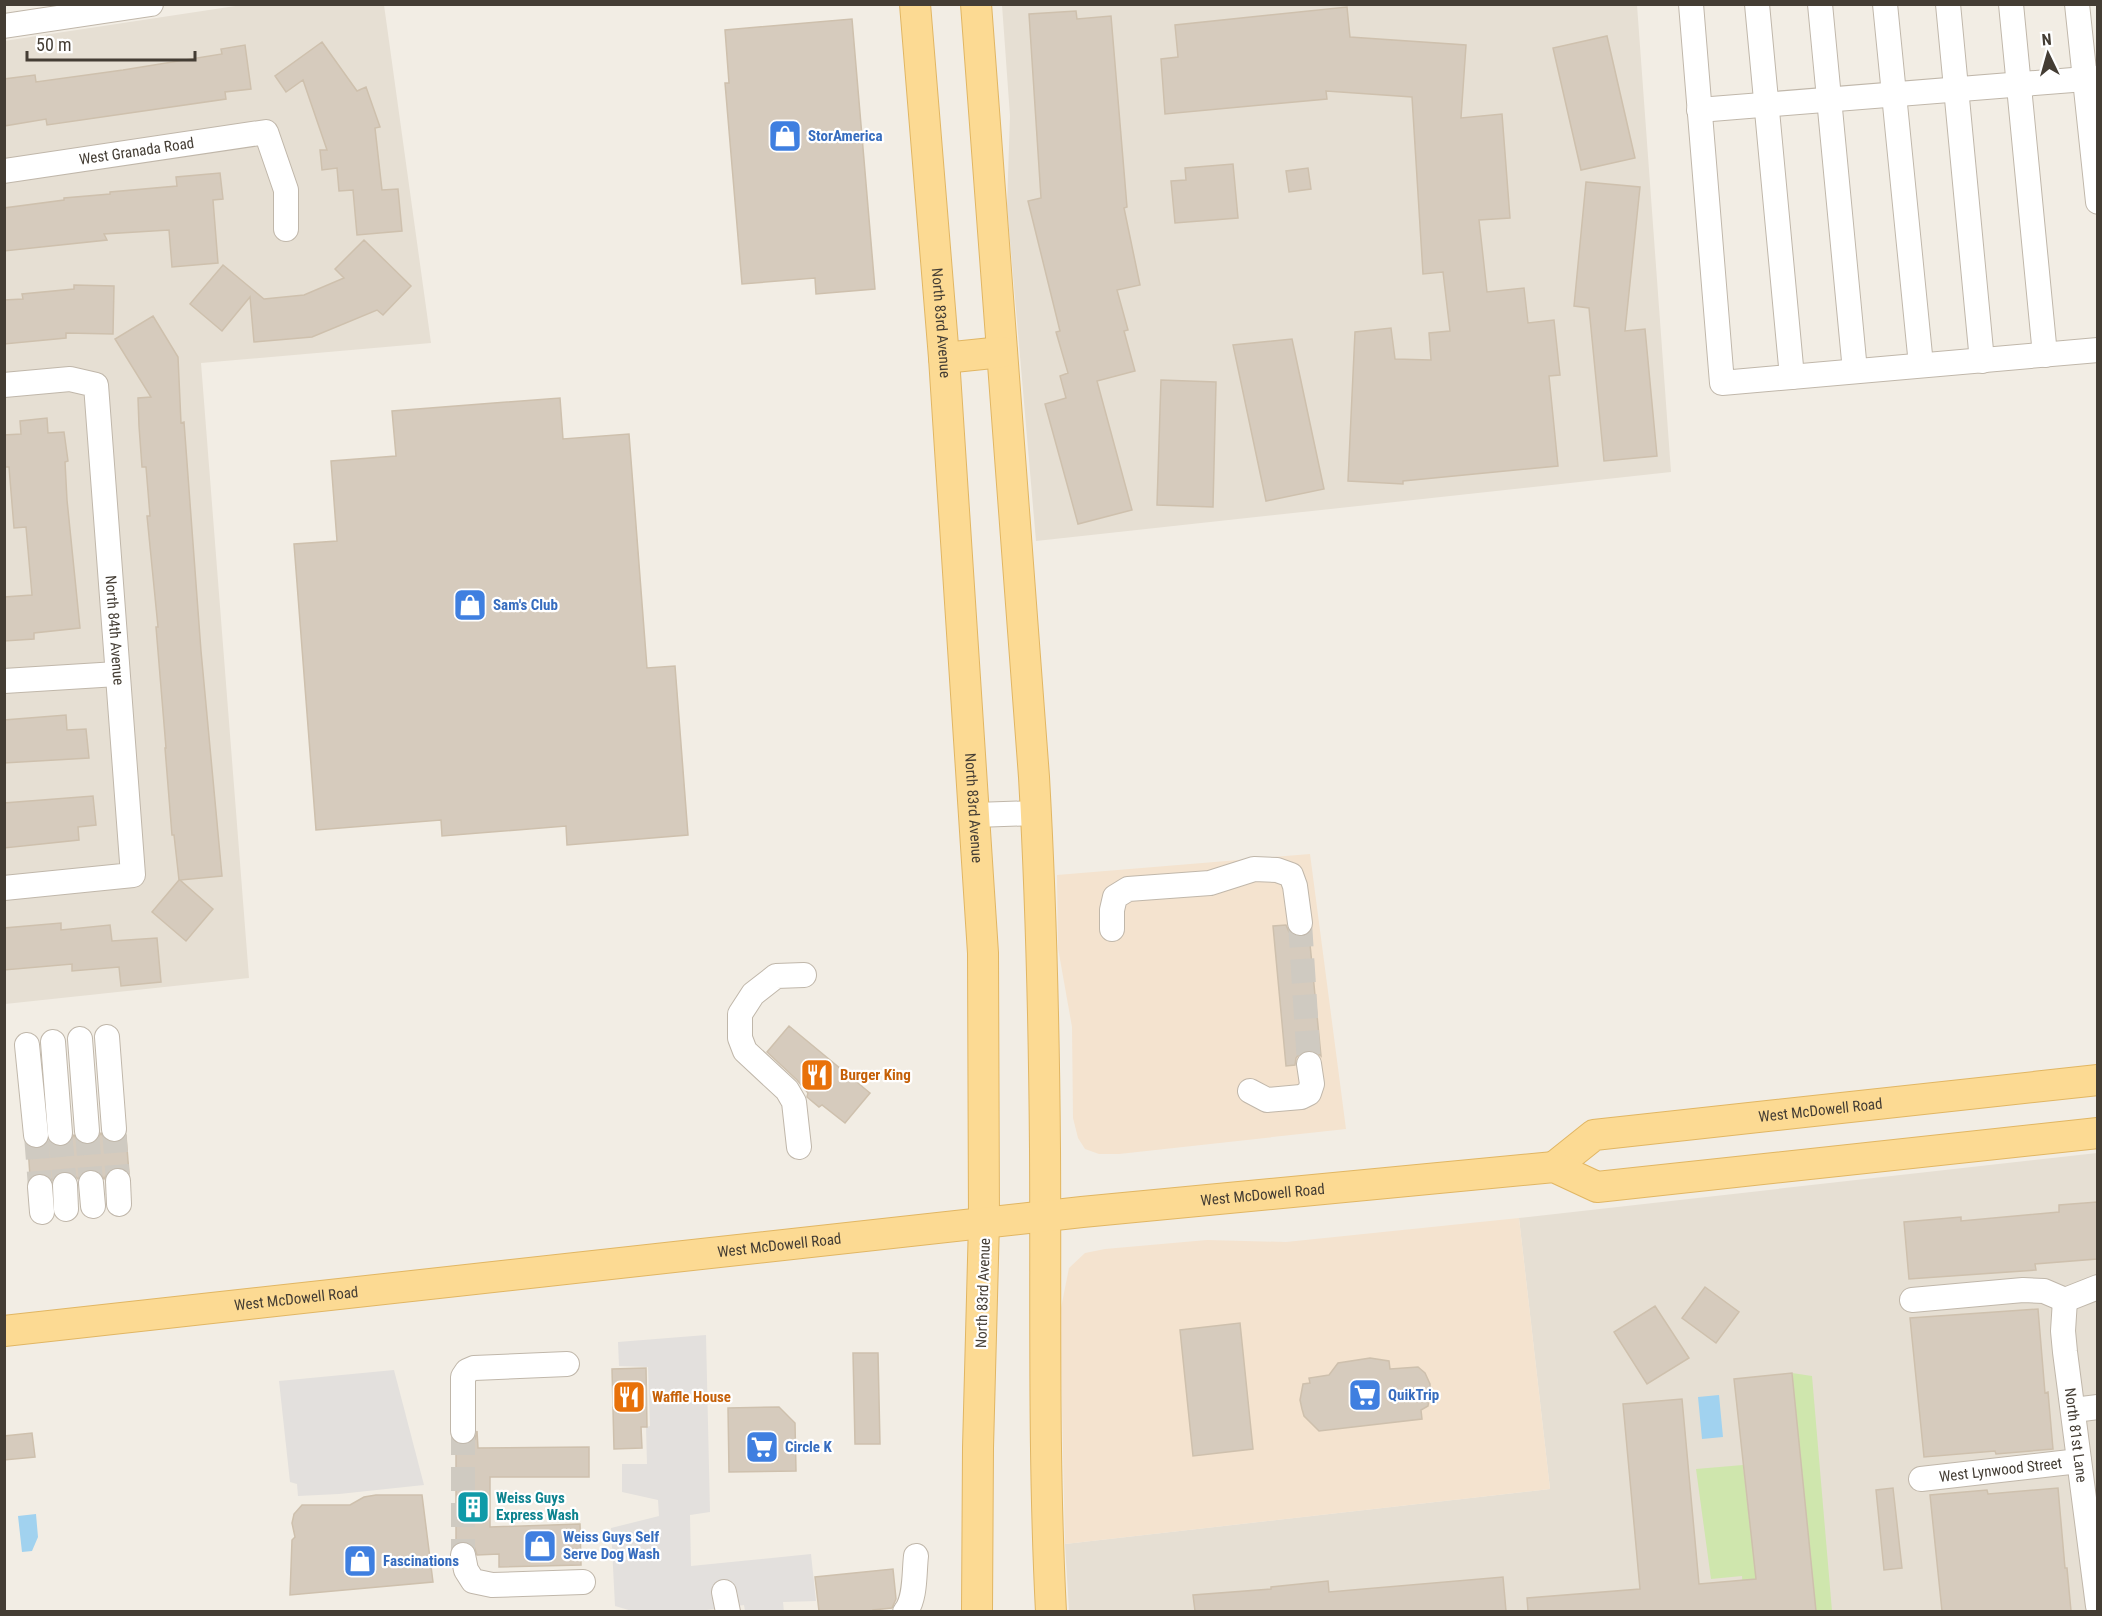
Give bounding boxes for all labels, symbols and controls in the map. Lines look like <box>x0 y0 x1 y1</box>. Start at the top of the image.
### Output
scale bar <box>27 24 195 62</box>
north arrow <box>2018 24 2078 84</box>
text: N <box>2041 30 2052 49</box>
text: 50 m <box>36 34 71 55</box>
shop icon: StorAmerica <box>767 118 803 154</box>
place label: StorAmerica <box>808 127 883 145</box>
street label: West Granada Road <box>78 134 195 169</box>
street label: North 83rd Avenue <box>928 267 954 379</box>
street label: North 84th Avenue <box>101 575 128 686</box>
shop icon: Sam's Club <box>452 587 488 623</box>
place label: Sam's Club <box>493 596 558 614</box>
street label: North 83rd Avenue <box>961 752 986 863</box>
restaurant icon: Burger King <box>799 1057 835 1093</box>
place label: Burger King <box>840 1066 911 1084</box>
street label: West McDowell Road <box>1758 1095 1883 1126</box>
street label: West McDowell Road <box>1200 1180 1326 1210</box>
street label: West McDowell Road <box>716 1230 842 1261</box>
street label: North 83rd Avenue <box>972 1238 994 1348</box>
street label: West McDowell Road <box>233 1283 359 1315</box>
supermarket icon: QuikTrip <box>1347 1377 1383 1413</box>
restaurant icon: Waffle House <box>611 1379 647 1415</box>
place label: QuikTrip <box>1388 1386 1439 1404</box>
street label: North 81st Lane <box>2061 1387 2091 1483</box>
place label: Waffle House <box>652 1388 731 1406</box>
supermarket icon: Circle K <box>744 1429 780 1465</box>
place label: Circle K <box>785 1438 832 1456</box>
street label: West Lynwood Street <box>1938 1454 2063 1486</box>
building icon: Weiss Guys Express Wash <box>455 1489 491 1525</box>
place label: Weiss Guys Express Wash <box>496 1489 579 1524</box>
shop icon: Weiss Guys Self Serve Dog Wash <box>522 1528 558 1564</box>
place label: Weiss Guys Self Serve Dog Wash <box>563 1528 660 1563</box>
shop icon: Fascinations <box>342 1543 378 1579</box>
place label: Fascinations <box>383 1552 459 1570</box>

